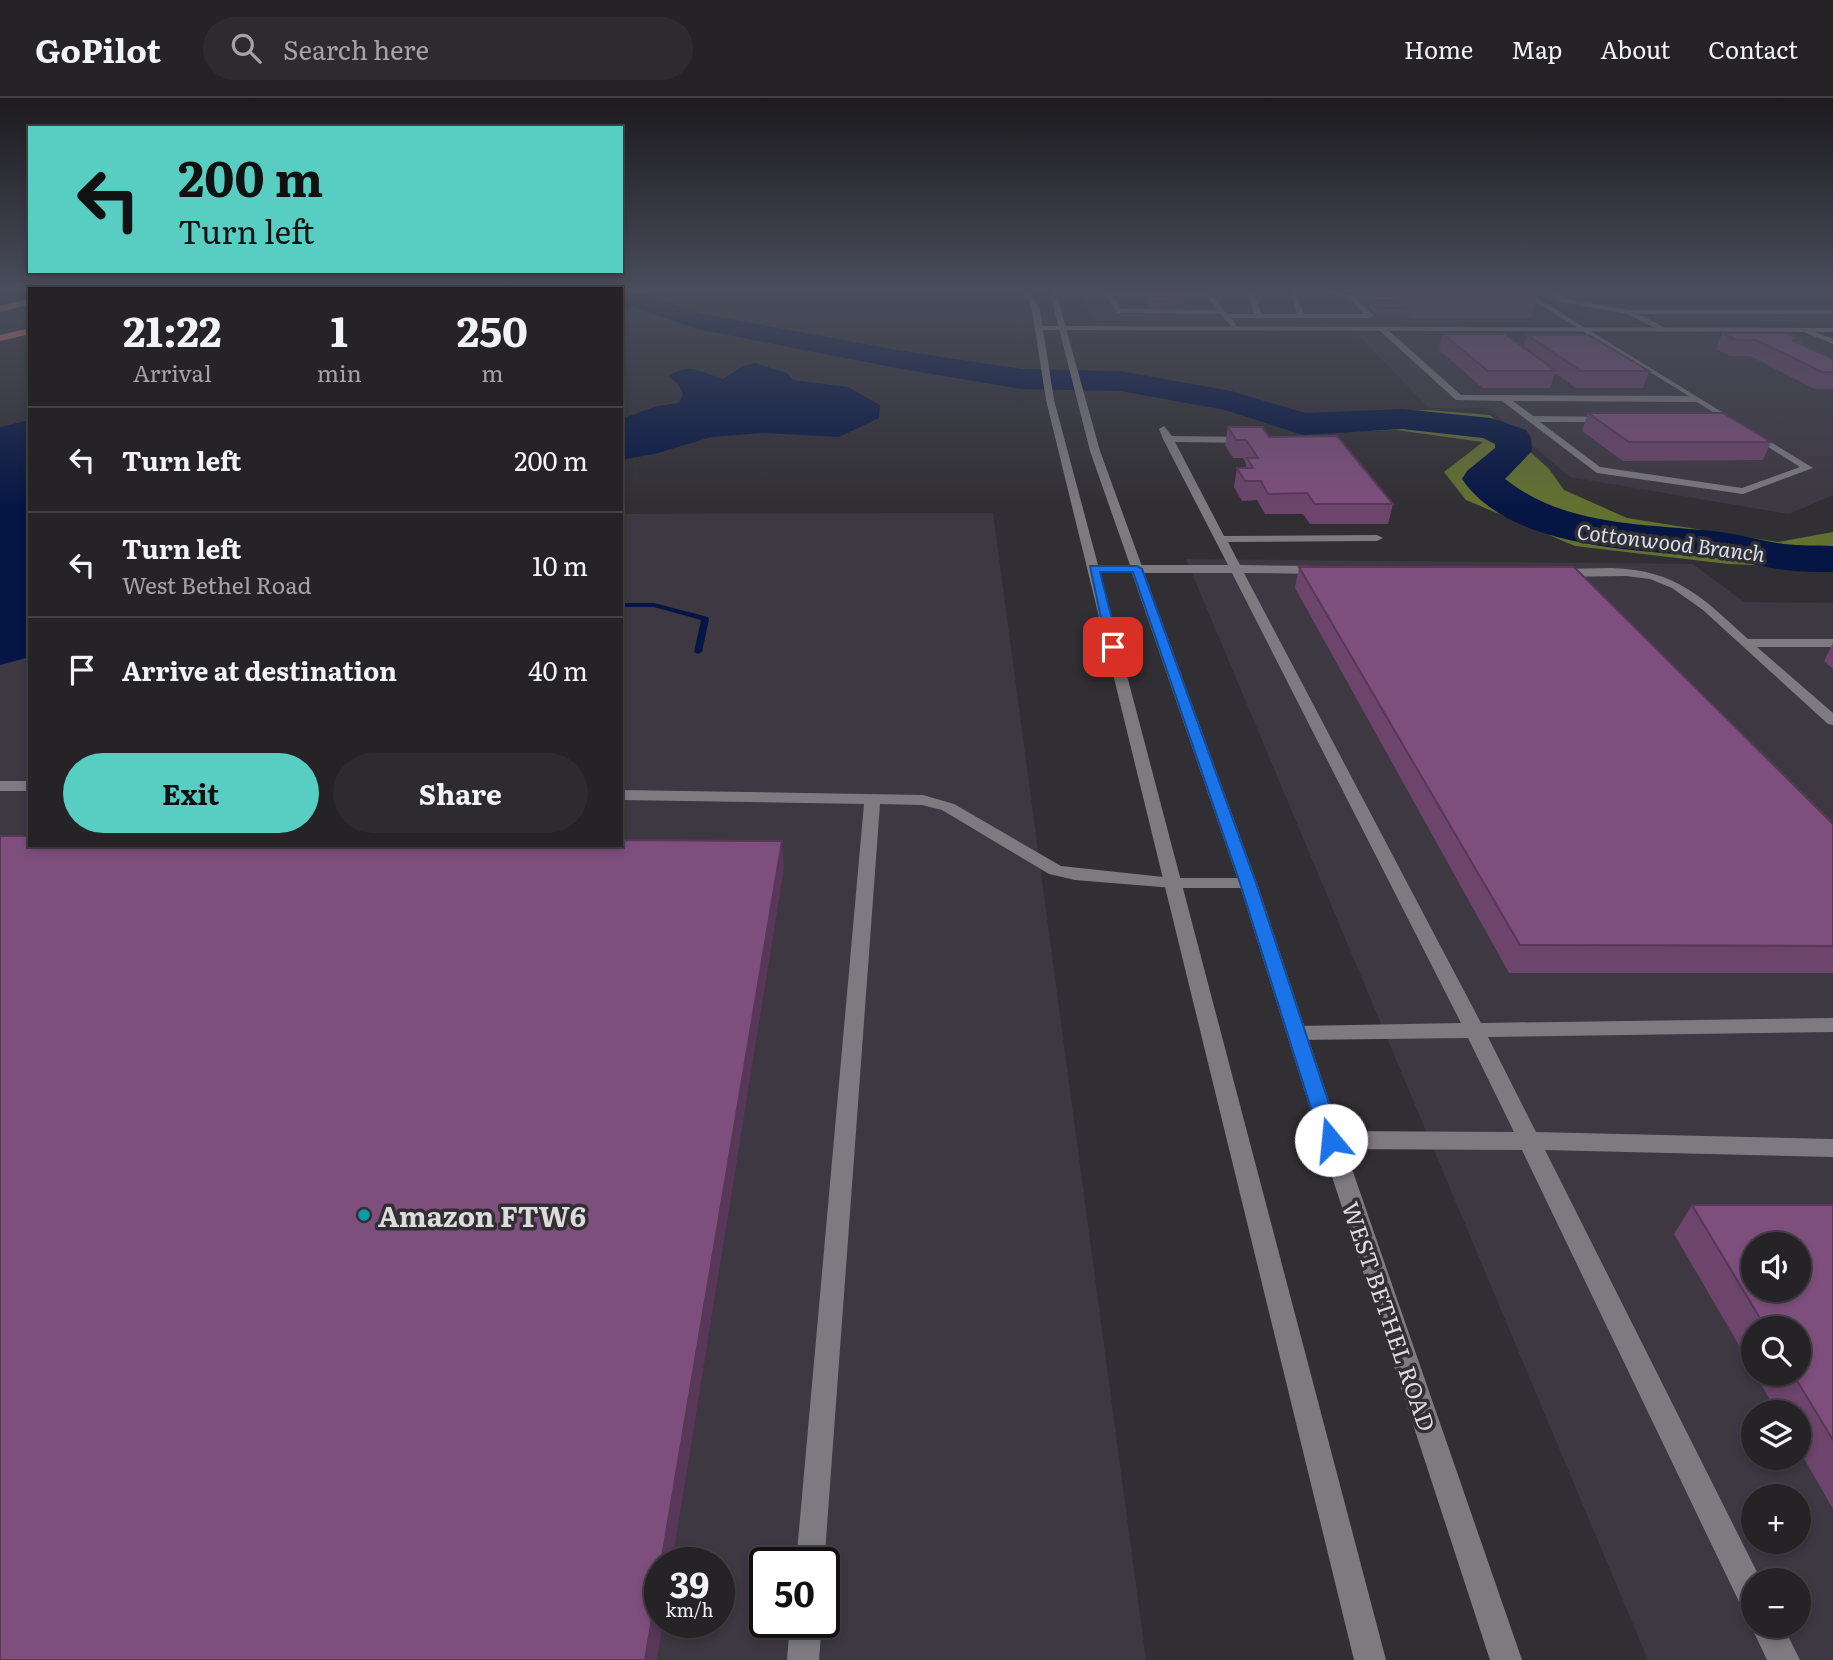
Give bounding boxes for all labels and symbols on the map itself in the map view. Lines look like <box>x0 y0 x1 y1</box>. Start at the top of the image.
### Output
water label: Cottonwood Branch <box>1575 514 1768 568</box>
pin <box>1083 617 1143 677</box>
position arrow <box>1294 1103 1368 1177</box>
place label: Amazon FTW6 <box>378 1194 586 1236</box>
street label: WEST BETHEL ROAD <box>1335 1197 1445 1435</box>
marker: Amazon FTW6 <box>356 1207 372 1223</box>
speed limit sign: 50 <box>749 1547 840 1638</box>

